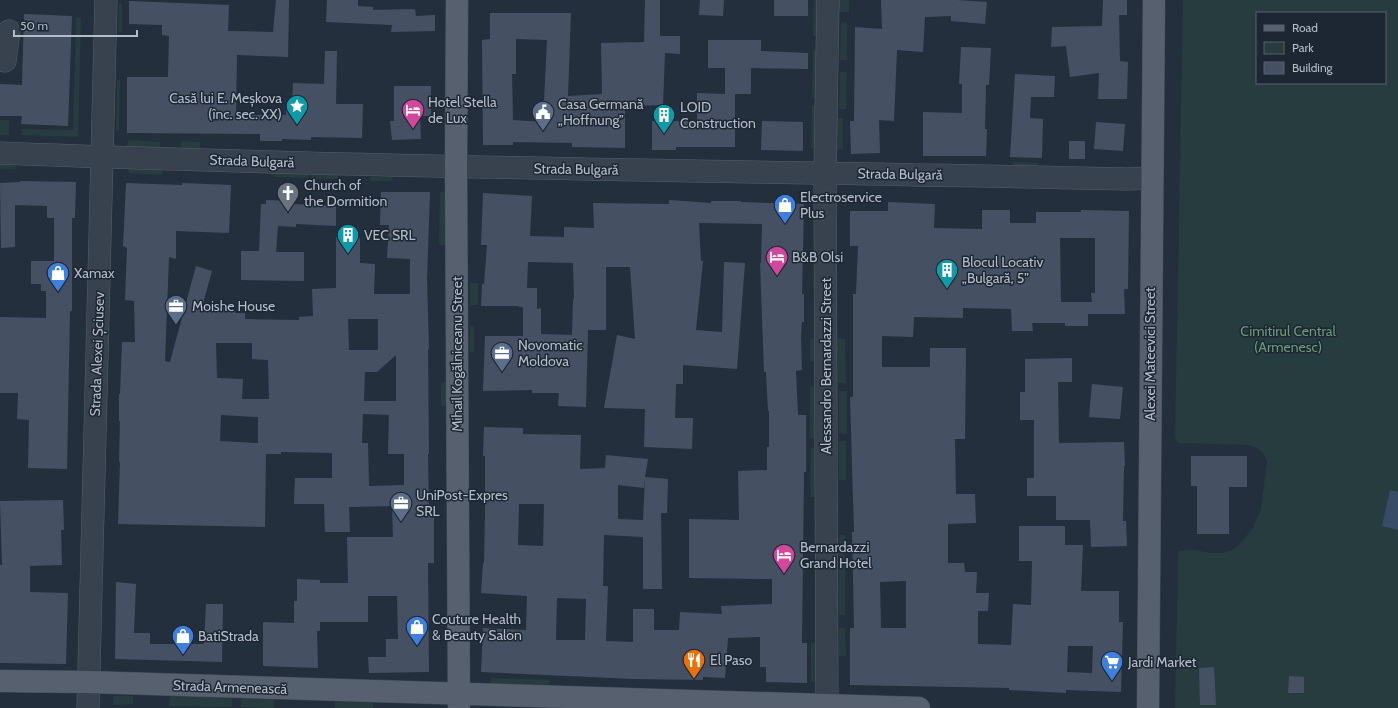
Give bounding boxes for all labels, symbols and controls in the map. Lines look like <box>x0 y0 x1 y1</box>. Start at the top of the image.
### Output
scale bar <box>14 12 137 38</box>
legend <box>1256 12 1386 84</box>
text: 50 m <box>20 18 48 33</box>
text: Road <box>1292 20 1318 35</box>
text: Park <box>1292 40 1314 55</box>
text: Building <box>1292 60 1334 75</box>
place label: Casă lui E. Meșkova (înc. sec. XX) <box>169 89 282 123</box>
place icon: Casă lui E. Meșkova (înc. sec. XX) <box>284 93 310 126</box>
place label: Hotel Stella de Lux <box>428 93 497 127</box>
place label: Casa Germană „Hoffnung” <box>558 95 644 129</box>
hotel icon: Hotel Stella de Lux <box>400 97 426 130</box>
place label: LOID Construction <box>680 98 756 132</box>
public building icon: Casa Germană „Hoffnung” <box>530 99 556 132</box>
building icon: LOID Construction <box>651 102 677 135</box>
street label: Strada Bulgară <box>209 151 295 171</box>
street label: Strada Bulgară <box>533 159 619 179</box>
street label: Strada Bulgară <box>857 164 943 184</box>
place label: Church of the Dormition <box>304 176 387 210</box>
church icon: Church of the Dormition <box>275 180 301 213</box>
place label: Electroservice Plus <box>800 188 882 222</box>
shop icon: Electroservice Plus <box>772 192 798 225</box>
building icon: VEC SRL <box>335 222 361 255</box>
place label: VEC SRL <box>364 226 416 244</box>
hotel icon: B&B Olsi <box>764 244 790 277</box>
place label: B&B Olsi <box>792 248 843 266</box>
place label: Blocul Locativ „Bulgară, 5” <box>962 253 1044 287</box>
building icon: Blocul Locativ „Bulgară, 5” <box>934 257 960 290</box>
shop icon: Xamax <box>45 260 71 293</box>
place label: Xamax <box>74 264 115 282</box>
street label: Mihail Kogălniceanu Street <box>448 276 466 432</box>
street label: Alessandro Bernardazzi Street <box>817 278 835 454</box>
street label: Alexei Mateevici Street <box>1141 287 1159 421</box>
street label: Strada Alexei Șciusev <box>86 291 108 417</box>
office icon: Moishe House <box>163 293 189 326</box>
place label: Moishe House <box>192 297 275 315</box>
park label: Cimitirul Central (Armenesc) <box>1240 322 1336 356</box>
place label: Novomatic Moldova <box>518 336 583 370</box>
office icon: Novomatic Moldova <box>489 340 515 373</box>
place label: UniPost-Expres SRL <box>416 486 508 520</box>
office icon: UniPost-Expres SRL <box>388 490 414 523</box>
place label: Bernardazzi Grand Hotel <box>800 538 872 572</box>
hotel icon: Bernardazzi Grand Hotel <box>771 542 797 575</box>
place label: Couture Health & Beauty Salon <box>432 610 522 644</box>
shop icon: Couture Health & Beauty Salon <box>404 614 430 647</box>
shop icon: BatiStrada <box>170 623 196 656</box>
place label: BatiStrada <box>198 627 259 645</box>
restaurant icon: El Paso <box>681 647 707 680</box>
supermarket icon: Jardi Market <box>1099 649 1125 682</box>
place label: El Paso <box>710 651 753 669</box>
place label: Jardi Market <box>1127 653 1197 671</box>
street label: Strada Armenească <box>172 676 288 698</box>

